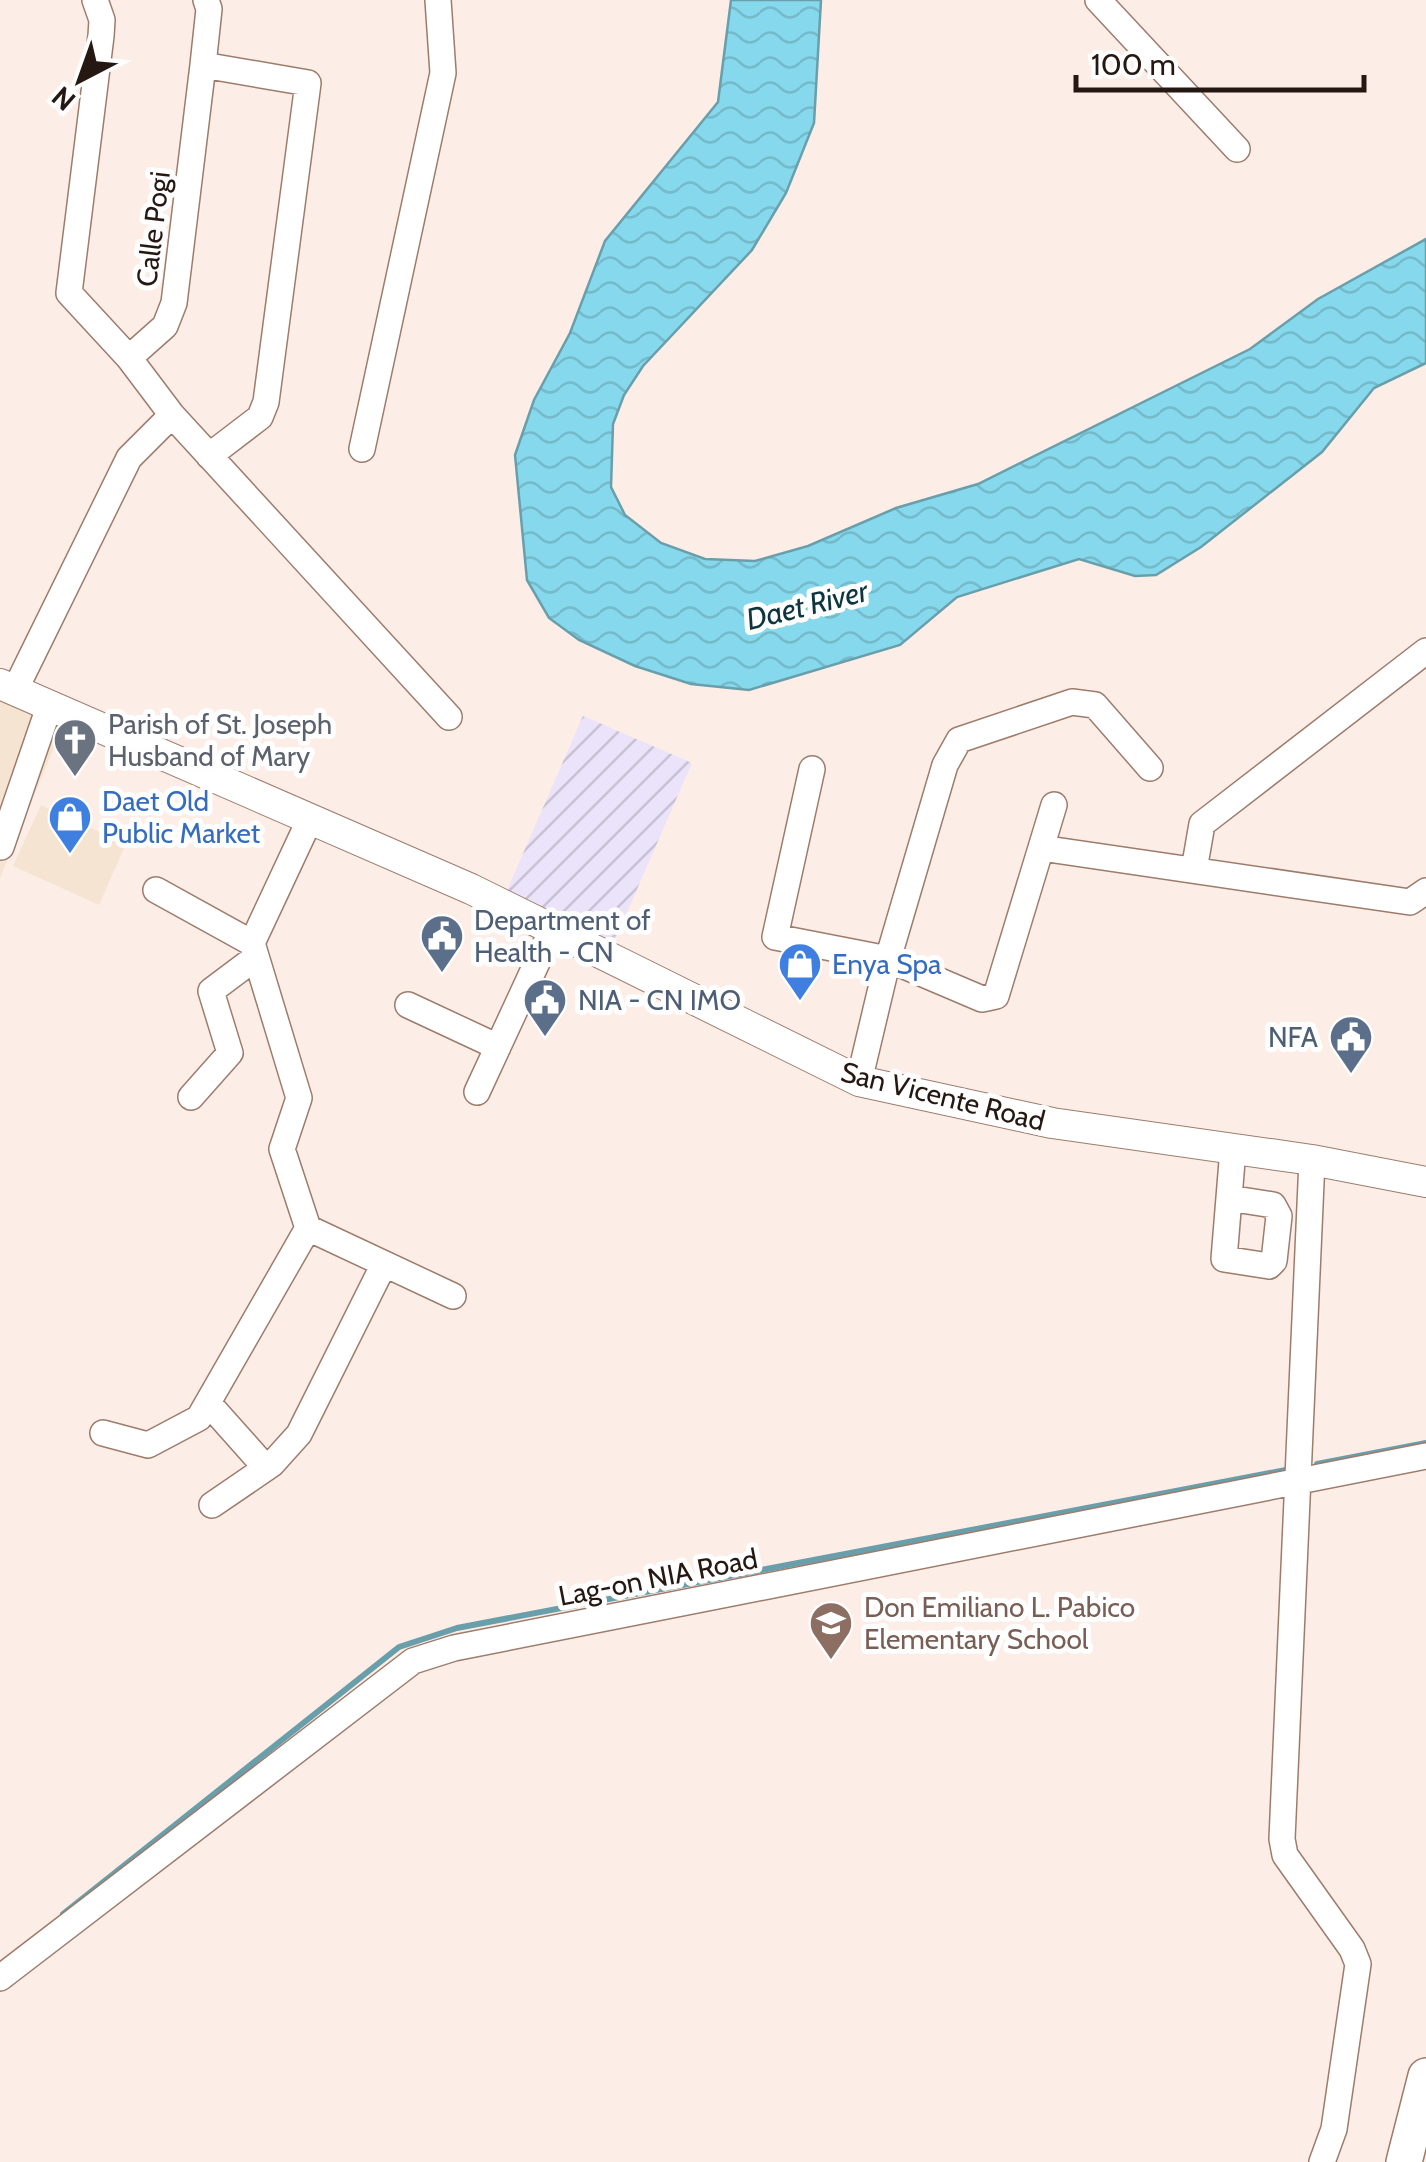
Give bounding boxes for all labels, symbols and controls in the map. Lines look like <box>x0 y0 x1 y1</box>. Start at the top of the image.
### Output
north arrow <box>30 30 130 130</box>
scale bar <box>1076 30 1364 92</box>
text: 100 m <box>1091 46 1176 83</box>
text: N <box>45 80 82 118</box>
street label: Calle Pogi <box>129 169 177 289</box>
water label: Daet River <box>742 572 873 638</box>
place label: Parish of St. Joseph Husband of Mary <box>108 707 332 773</box>
church icon: Parish of St. Joseph Husband of Mary <box>52 717 98 778</box>
place label: Daet Old Public Market <box>102 784 260 850</box>
shop icon: Daet Old Public Market <box>47 794 93 855</box>
place label: Department of Health - CN <box>474 903 650 969</box>
public building icon: Department of Health - CN <box>419 913 465 974</box>
shop icon: Enya Spa <box>777 941 823 1002</box>
place label: Enya Spa <box>832 947 942 981</box>
public building icon: NIA - CN IMO <box>522 977 568 1038</box>
place label: NIA - CN IMO <box>578 983 741 1017</box>
public building icon: NFA <box>1328 1014 1374 1075</box>
place label: NFA <box>1268 1020 1319 1054</box>
street label: San Vicente Road <box>838 1054 1048 1138</box>
street label: Lag-on NIA Road <box>556 1541 760 1613</box>
place label: Don Emiliano L. Pabico Elementary School <box>864 1590 1135 1656</box>
school or university icon: Don Emiliano L. Pabico Elementary School <box>808 1600 854 1661</box>

